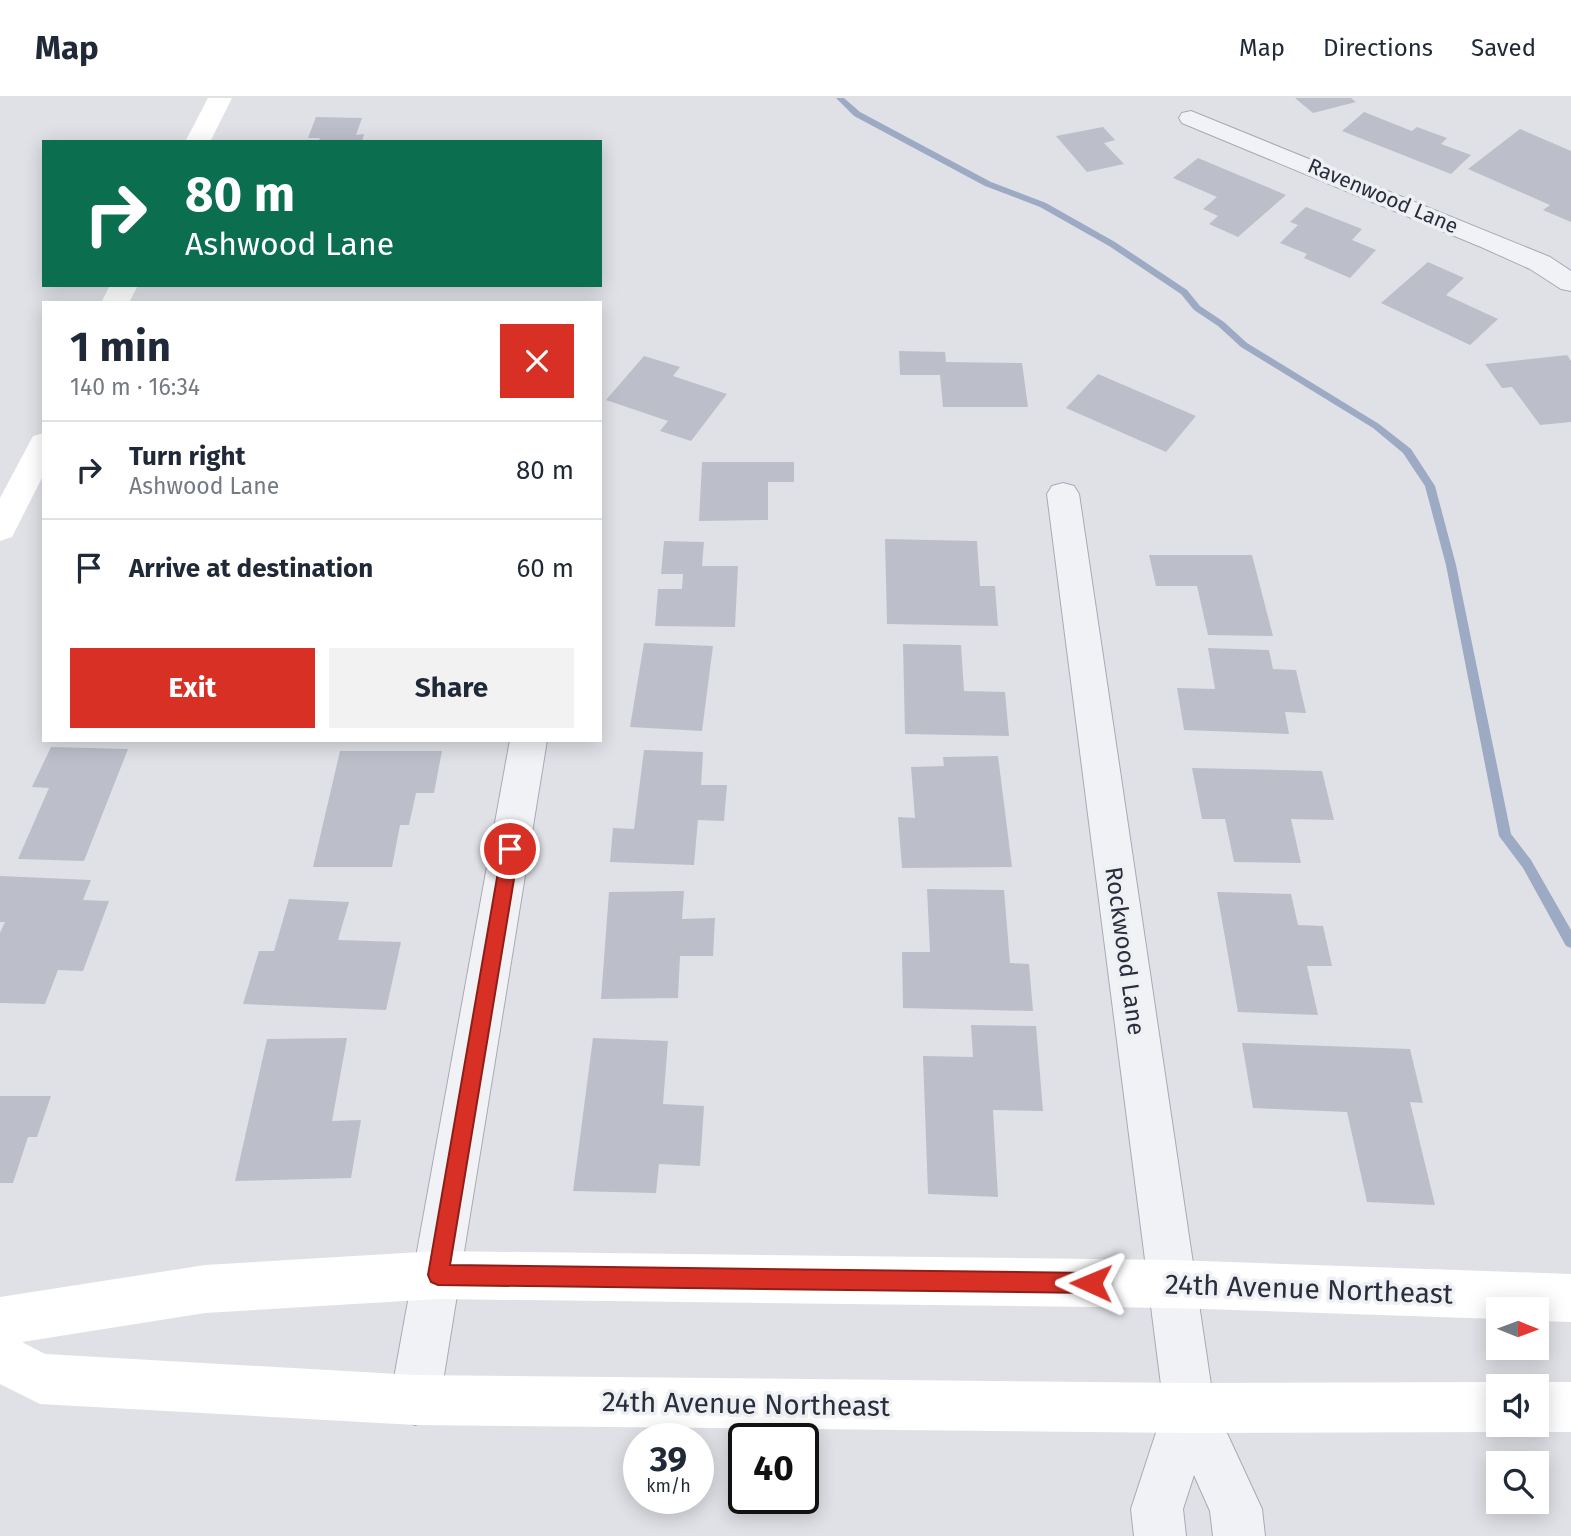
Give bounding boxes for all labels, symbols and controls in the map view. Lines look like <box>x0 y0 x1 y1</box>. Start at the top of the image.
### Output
text: Map <box>35 28 99 68</box>
text: Map <box>1239 34 1285 62</box>
text: Directions <box>1323 34 1433 62</box>
text: Saved <box>1471 34 1536 62</box>
street label: Ravenwood Lane <box>1304 153 1462 239</box>
text: 80 m <box>185 165 295 224</box>
icon: right <box>70 168 161 259</box>
text: Ashwood Lane <box>185 225 394 263</box>
text: 1 min <box>70 322 171 372</box>
button: close <box>500 324 574 398</box>
text: 140 m · 16:34 <box>70 373 200 401</box>
text: Turn right <box>129 441 246 472</box>
icon: right <box>70 451 108 489</box>
text: 80 m <box>516 455 574 486</box>
text: Ashwood Lane <box>129 472 279 500</box>
icon: arrive <box>70 549 108 587</box>
text: Arrive at destination <box>129 553 373 584</box>
text: 60 m <box>516 553 574 584</box>
button: Exit <box>70 648 315 728</box>
button: Share <box>329 648 574 728</box>
pin <box>480 819 540 879</box>
icon: arrive <box>491 830 529 868</box>
street label: Rockwood Lane <box>1099 865 1151 1037</box>
position arrow <box>1054 1246 1128 1320</box>
street label: 24th Avenue Northeast <box>1164 1267 1454 1311</box>
north arrow <box>1486 1297 1549 1360</box>
map controls <box>1486 1297 1549 1514</box>
button: sound <box>1486 1374 1549 1437</box>
street label: 24th Avenue Northeast <box>602 1385 891 1423</box>
speed limit sign: 40 <box>728 1423 819 1514</box>
text: 39 <box>650 1438 687 1480</box>
button: search <box>1486 1451 1549 1514</box>
text: km/h <box>646 1475 691 1497</box>

